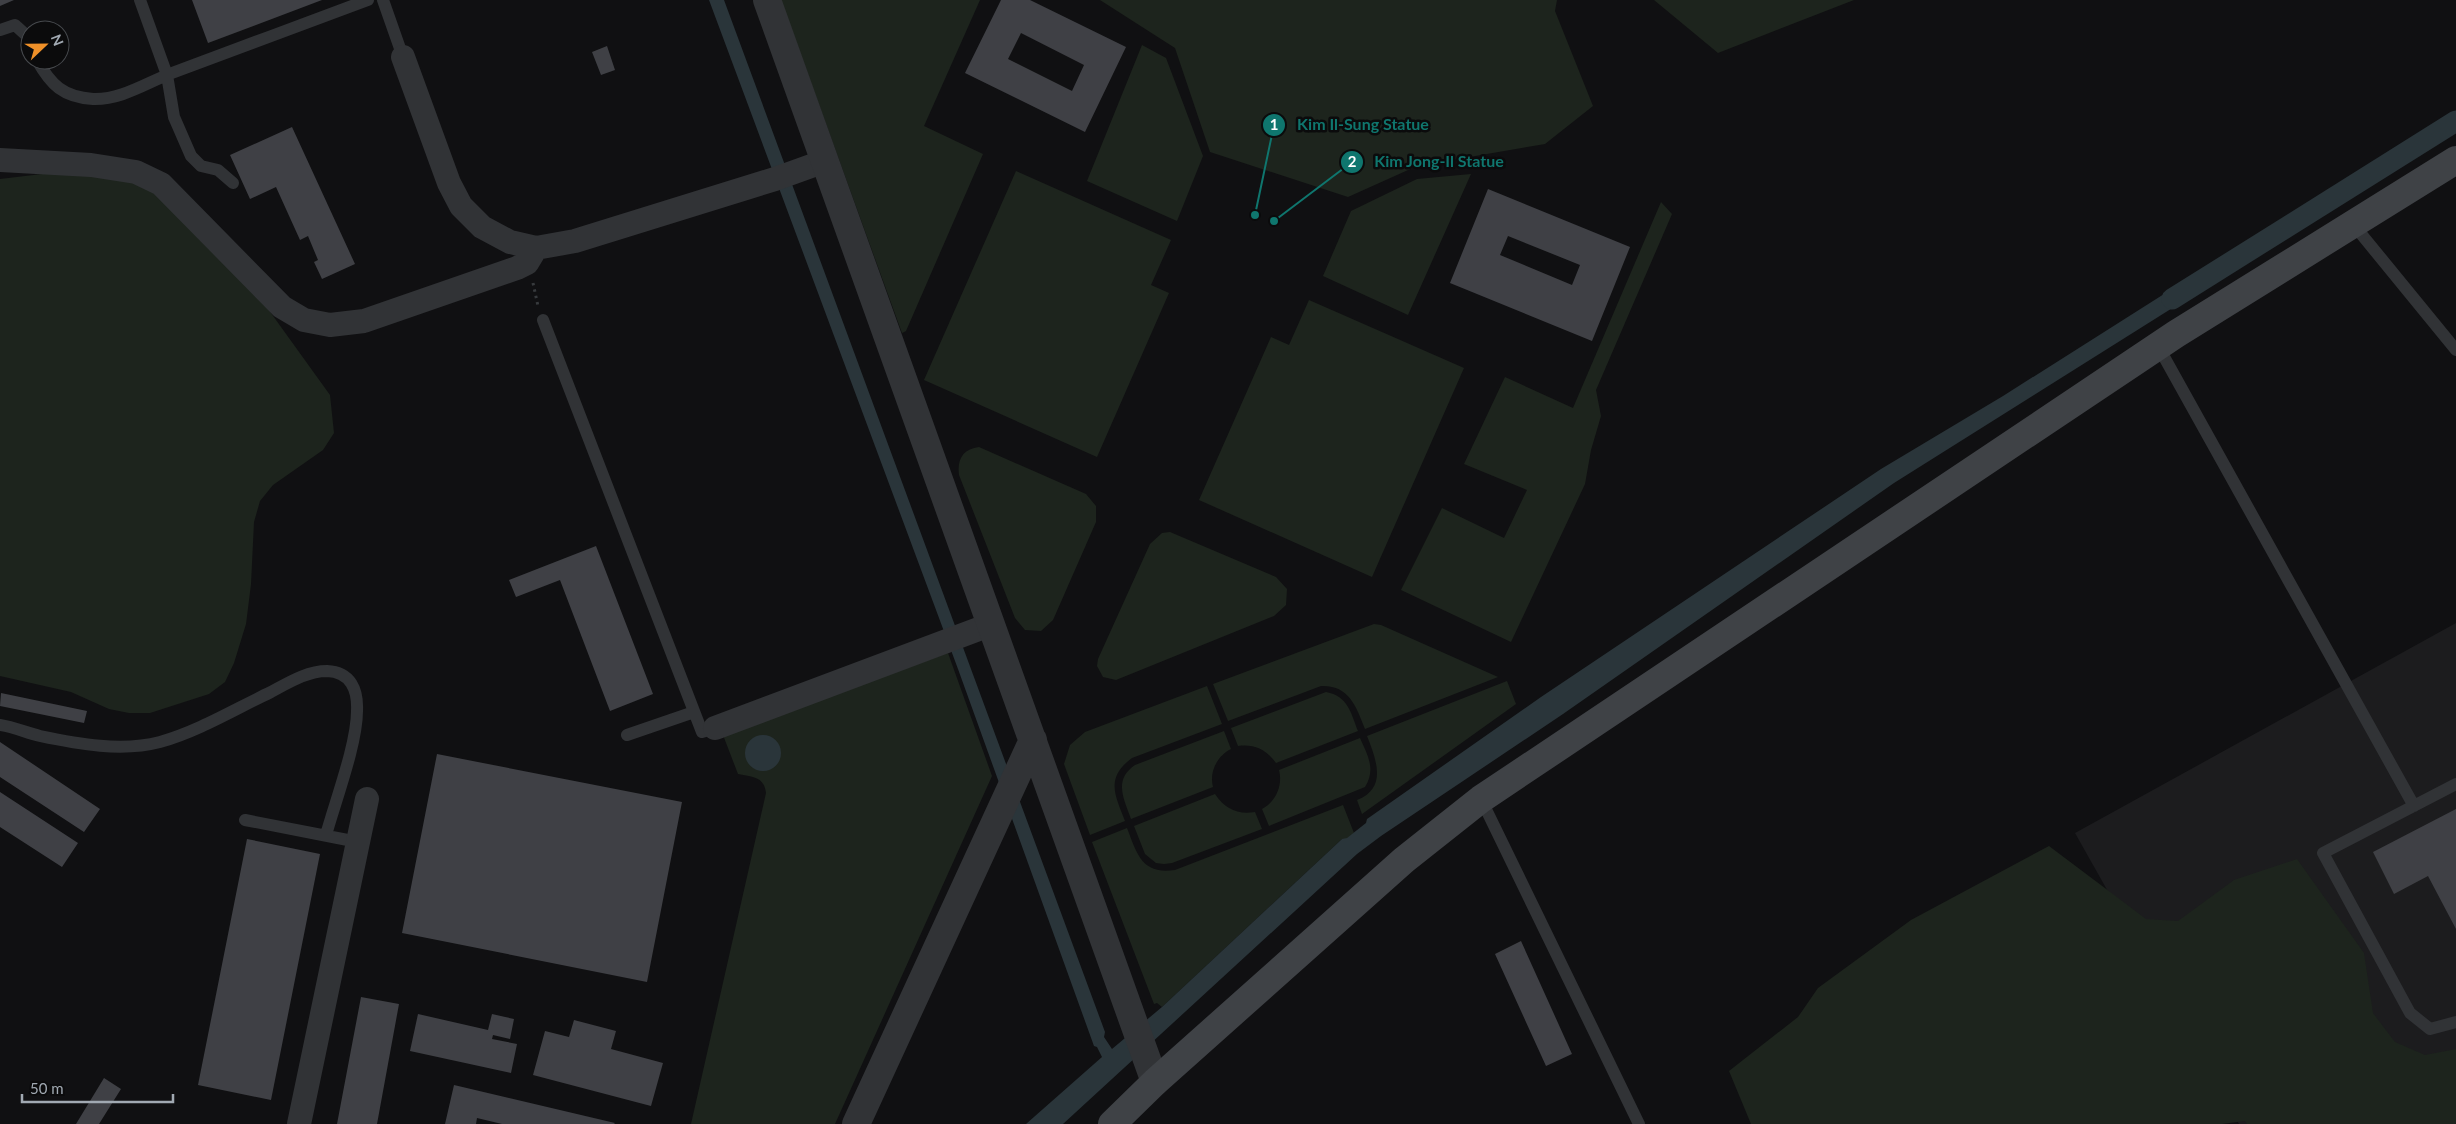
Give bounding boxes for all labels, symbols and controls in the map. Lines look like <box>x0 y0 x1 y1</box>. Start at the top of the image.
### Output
north arrow <box>20 20 70 70</box>
text: N <box>48 32 67 48</box>
callout: Kim Il-Sung Statue <box>1262 109 1439 140</box>
text: Kim Il-Sung Statue <box>1297 114 1429 133</box>
text: 1 <box>1270 115 1278 133</box>
callout: Kim Jong-Il Statue <box>1339 146 1514 177</box>
text: Kim Jong-Il Statue <box>1374 151 1504 170</box>
text: 2 <box>1348 152 1357 170</box>
scale bar <box>22 1072 174 1104</box>
text: 50 m <box>30 1079 64 1097</box>

